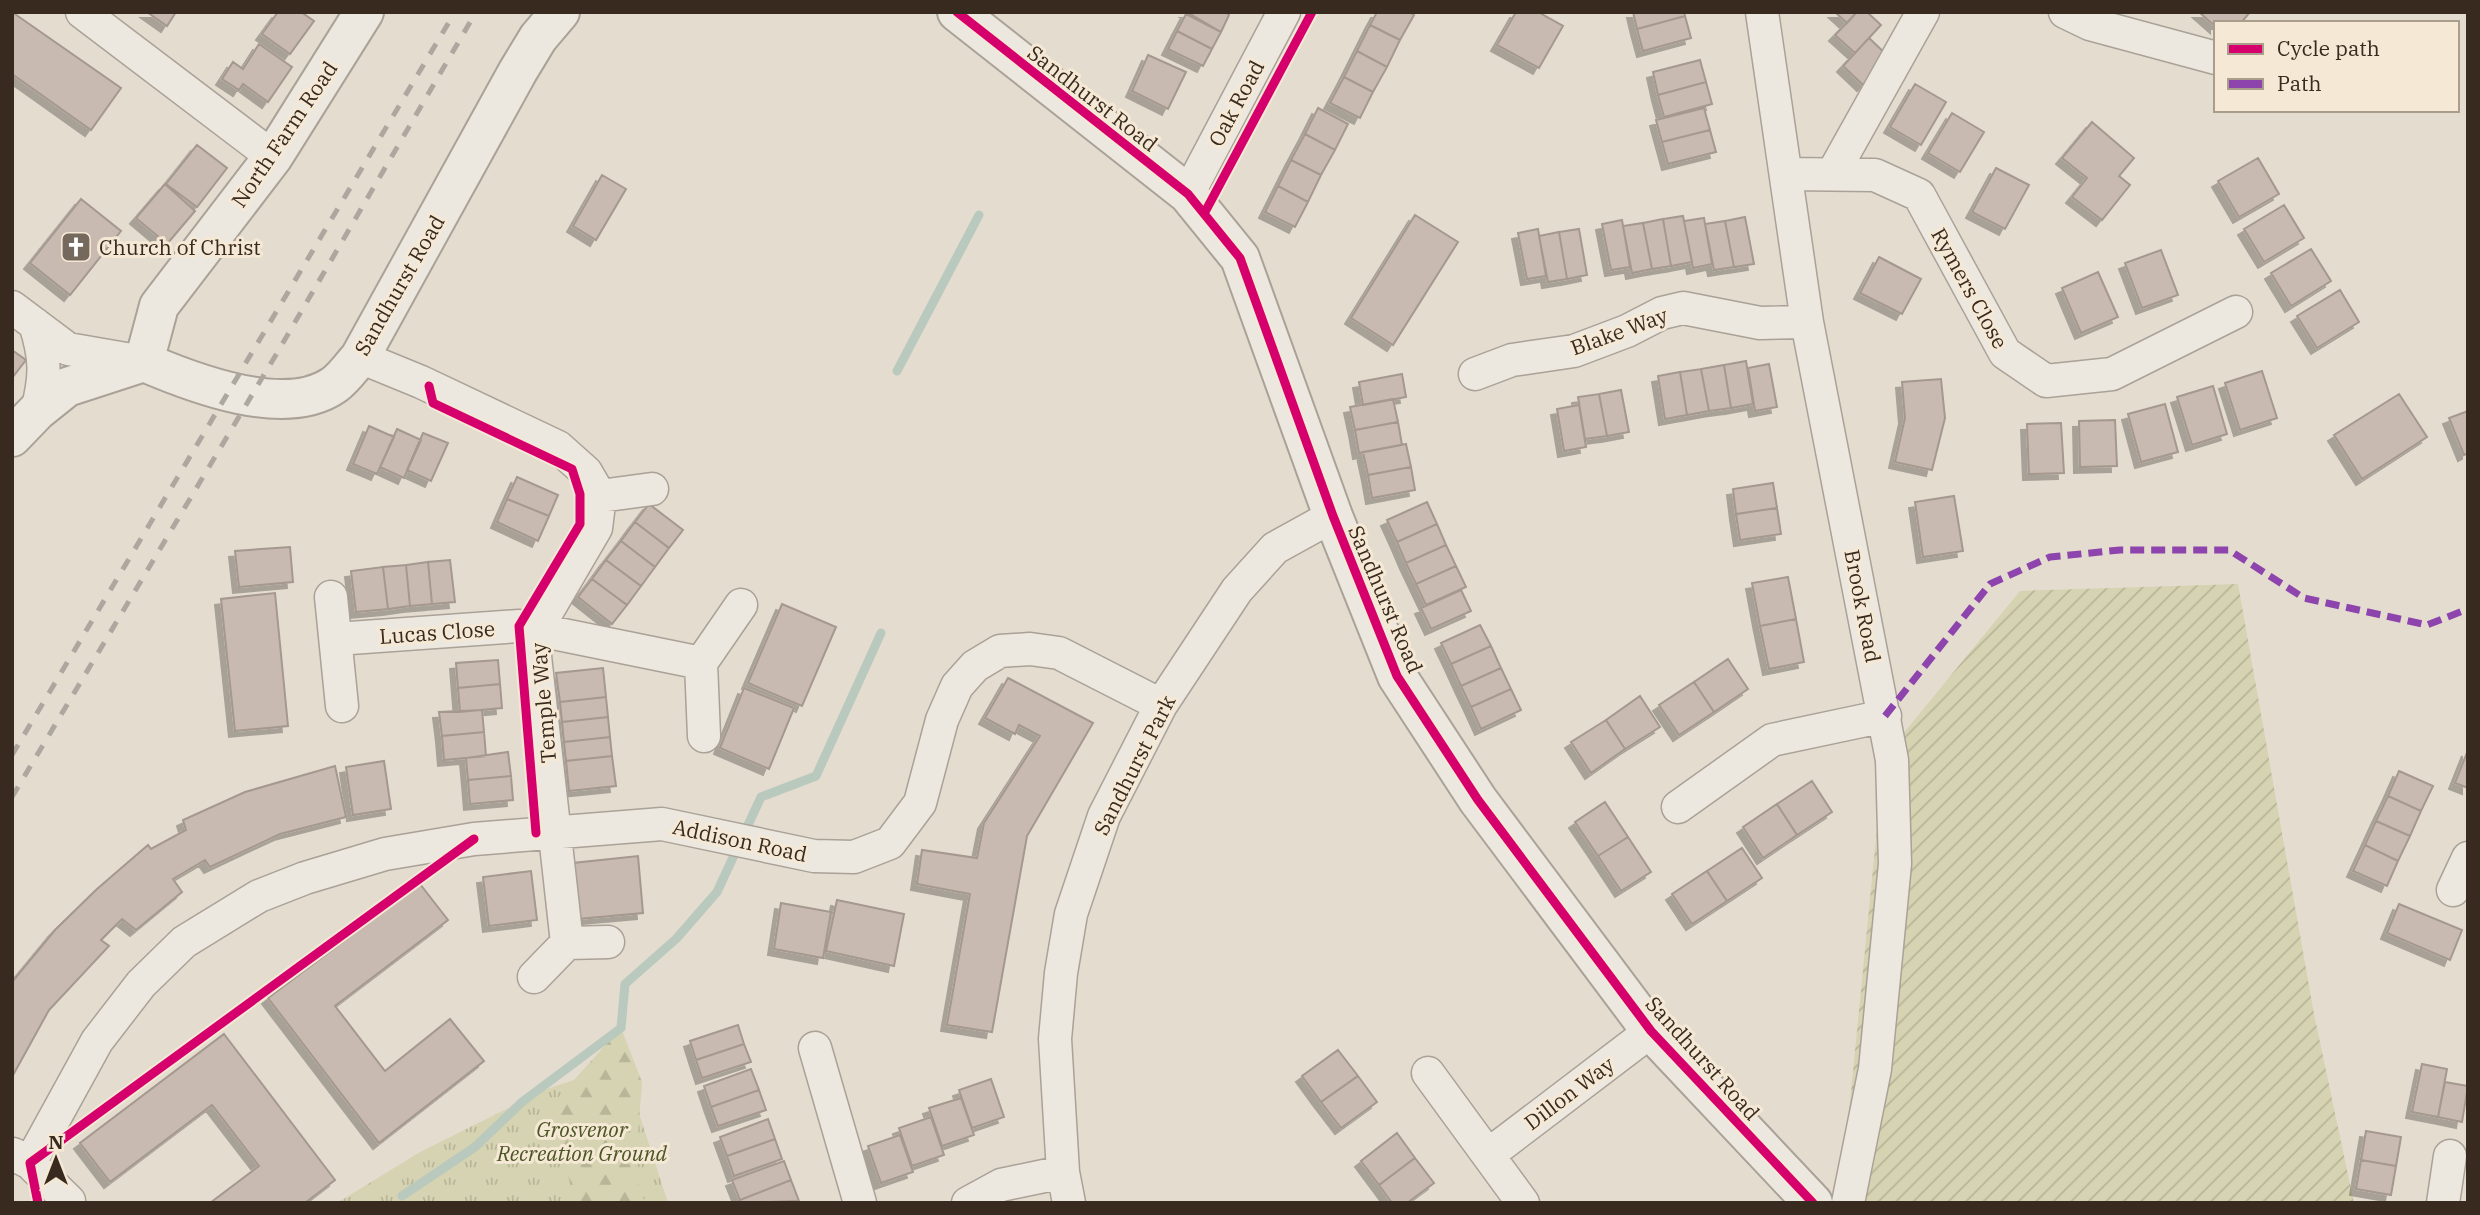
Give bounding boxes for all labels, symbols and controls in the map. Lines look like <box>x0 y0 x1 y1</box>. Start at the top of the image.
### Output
legend <box>2214 21 2459 112</box>
text: Cycle path <box>2277 34 2380 62</box>
street label: Sandhurst Road <box>1022 38 1164 158</box>
street label: North Farm Road <box>225 55 344 213</box>
street label: Oak Road <box>1202 55 1270 151</box>
text: Path <box>2277 69 2322 97</box>
street label: Sandhurst Road <box>347 209 451 360</box>
street label: Rymers Close <box>1925 223 2015 353</box>
church icon: Church of Christ <box>59 230 93 264</box>
place label: Church of Christ <box>99 233 261 261</box>
street label: Blake Way <box>1567 300 1672 362</box>
street label: Sandhurst Road <box>1342 521 1430 677</box>
street label: Brook Road <box>1838 547 1888 665</box>
street label: Lucas Close <box>378 614 496 650</box>
street label: Temple Way <box>524 641 562 764</box>
street label: Sandhurst Park <box>1087 690 1182 840</box>
street label: Addison Road <box>670 812 810 868</box>
street label: Sandhurst Road <box>1640 990 1766 1126</box>
street label: Dillon Way <box>1518 1050 1620 1136</box>
park label: Grosvenor Recreation Ground <box>496 1115 668 1167</box>
north arrow <box>21 1124 91 1194</box>
text: N <box>48 1130 64 1154</box>

